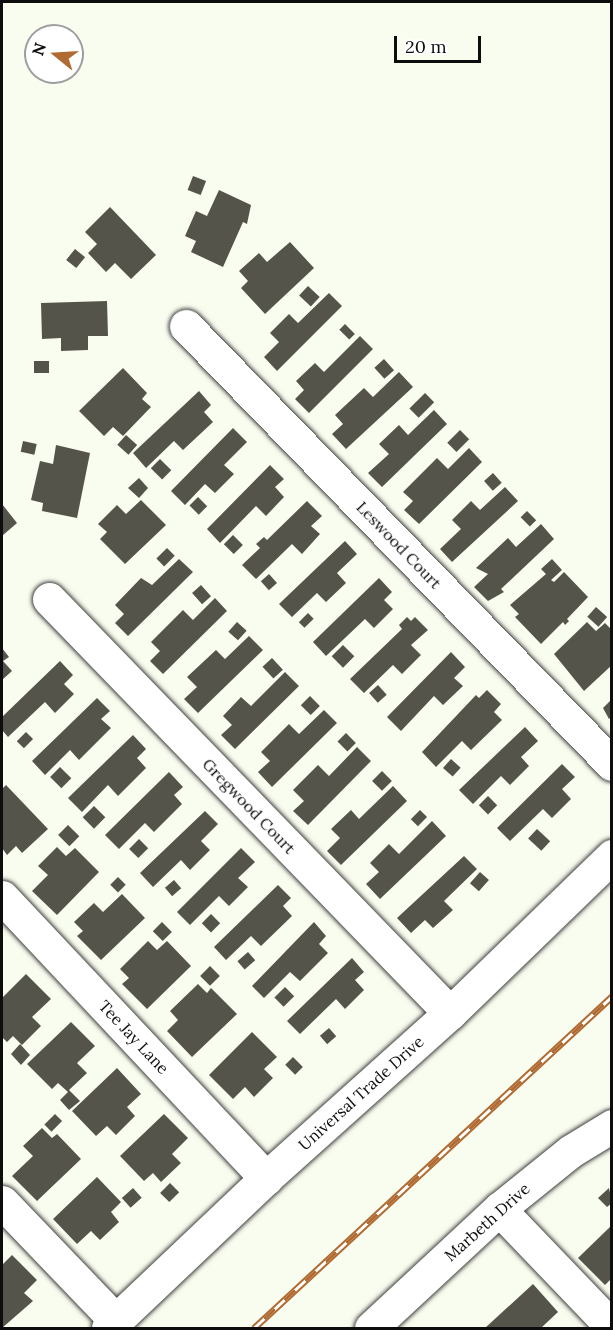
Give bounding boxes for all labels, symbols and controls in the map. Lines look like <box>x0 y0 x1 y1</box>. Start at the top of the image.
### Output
north arrow <box>24 24 84 84</box>
scale bar <box>397 24 484 62</box>
text: 20 m <box>405 35 447 58</box>
text: N <box>27 40 50 58</box>
street label: Leswood Court <box>353 497 445 593</box>
street label: Gregwood Court <box>199 754 299 858</box>
street label: Tee Jay Lane <box>95 996 173 1078</box>
street label: Universal Trade Drive <box>295 1032 427 1154</box>
street label: Marbeth Drive <box>441 1179 533 1265</box>

